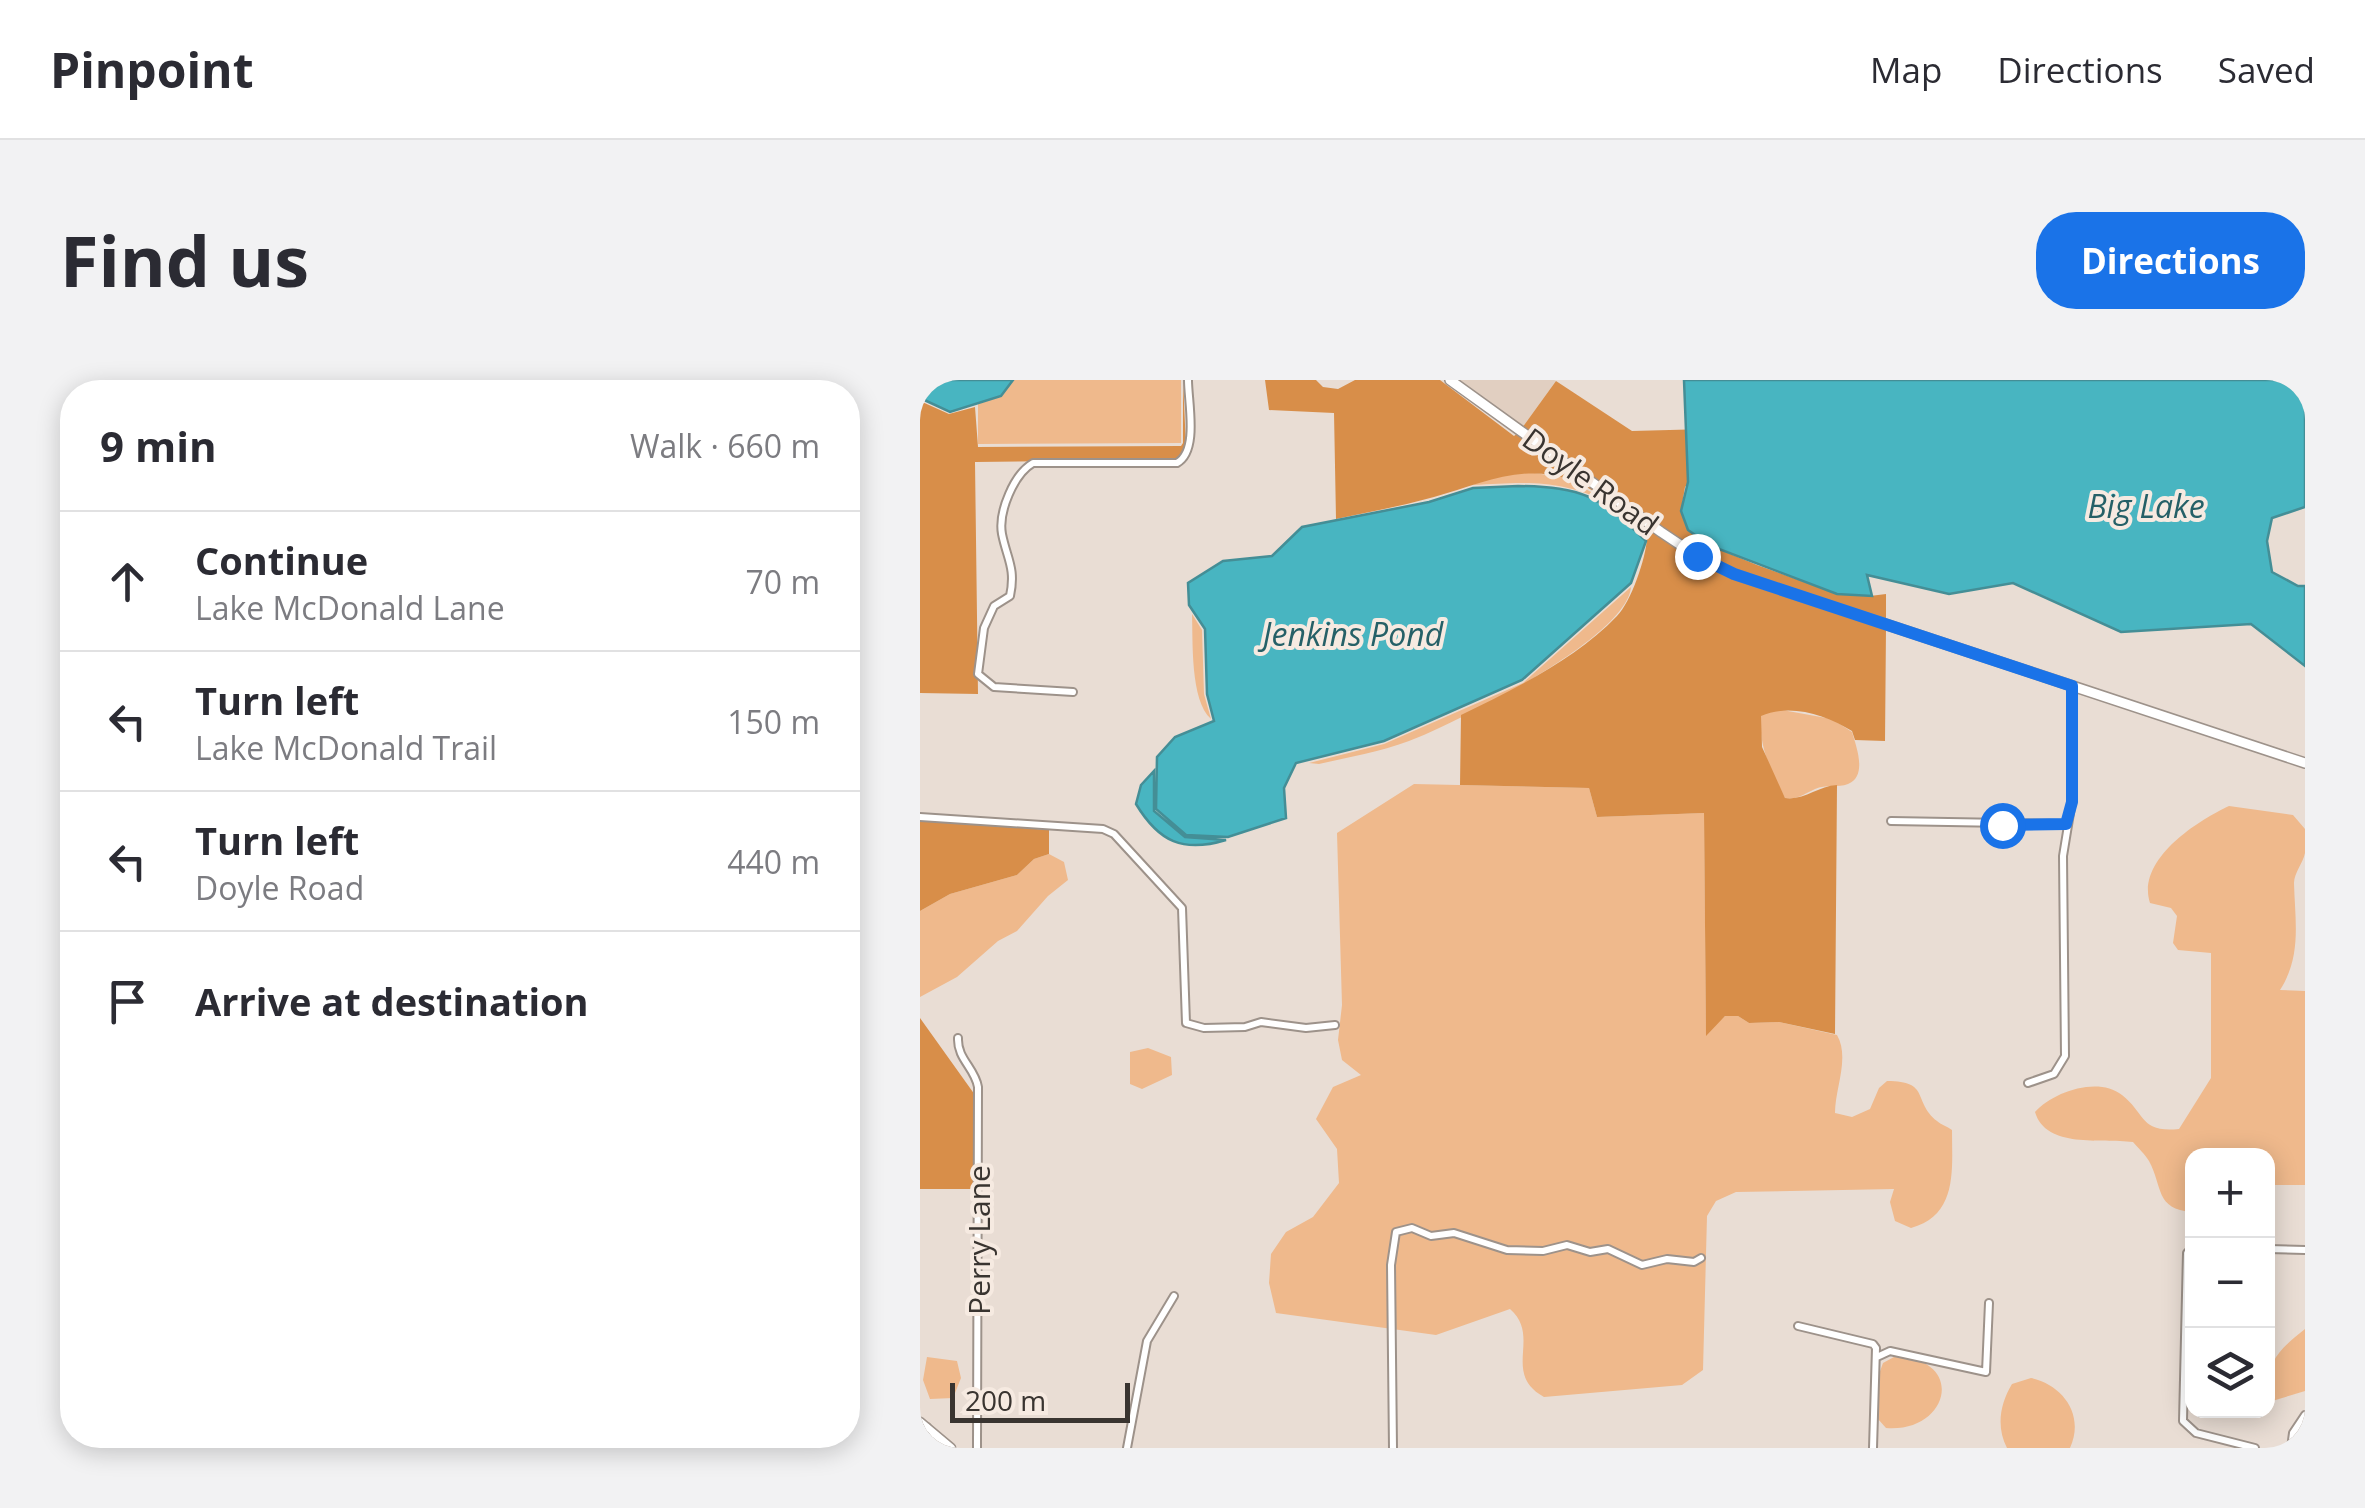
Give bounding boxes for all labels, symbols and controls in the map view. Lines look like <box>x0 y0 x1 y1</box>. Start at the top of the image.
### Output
text: Pinpoint <box>50 37 253 102</box>
text: Map <box>1870 46 1942 93</box>
text: Directions <box>1997 46 2163 93</box>
text: Saved <box>2218 46 2315 93</box>
text: Find us <box>60 212 309 308</box>
button: Directions <box>2036 212 2305 309</box>
text: 9 min <box>100 417 217 474</box>
street label: Doyle Road <box>1515 418 1667 544</box>
text: Walk · 660 m <box>630 424 820 467</box>
water label: Big Lake <box>2087 484 2205 527</box>
text: Continue <box>195 534 368 586</box>
route end <box>1675 534 1721 580</box>
icon: ahead <box>100 554 155 609</box>
text: 70 m <box>745 560 820 603</box>
text: Lake McDonald Lane <box>195 586 505 629</box>
water label: Jenkins Pond <box>1257 612 1445 655</box>
text: Turn left <box>195 674 359 726</box>
icon: left <box>100 694 155 749</box>
text: 150 m <box>727 700 820 743</box>
text: Lake McDonald Trail <box>195 726 497 769</box>
route start <box>1980 803 2026 849</box>
text: Turn left <box>195 814 359 866</box>
icon: left <box>100 834 155 889</box>
text: 440 m <box>727 840 820 883</box>
text: Doyle Road <box>195 866 364 909</box>
icon: arrive <box>100 974 155 1029</box>
text: Arrive at destination <box>195 975 589 1027</box>
map controls <box>2185 1148 2275 1418</box>
button: + <box>2185 1148 2275 1238</box>
street label: Perry Lane <box>958 1165 999 1315</box>
button: − <box>2185 1238 2275 1328</box>
button: layers <box>2185 1328 2275 1418</box>
scale bar <box>950 1378 1130 1422</box>
text: 200 m <box>965 1381 1046 1419</box>

